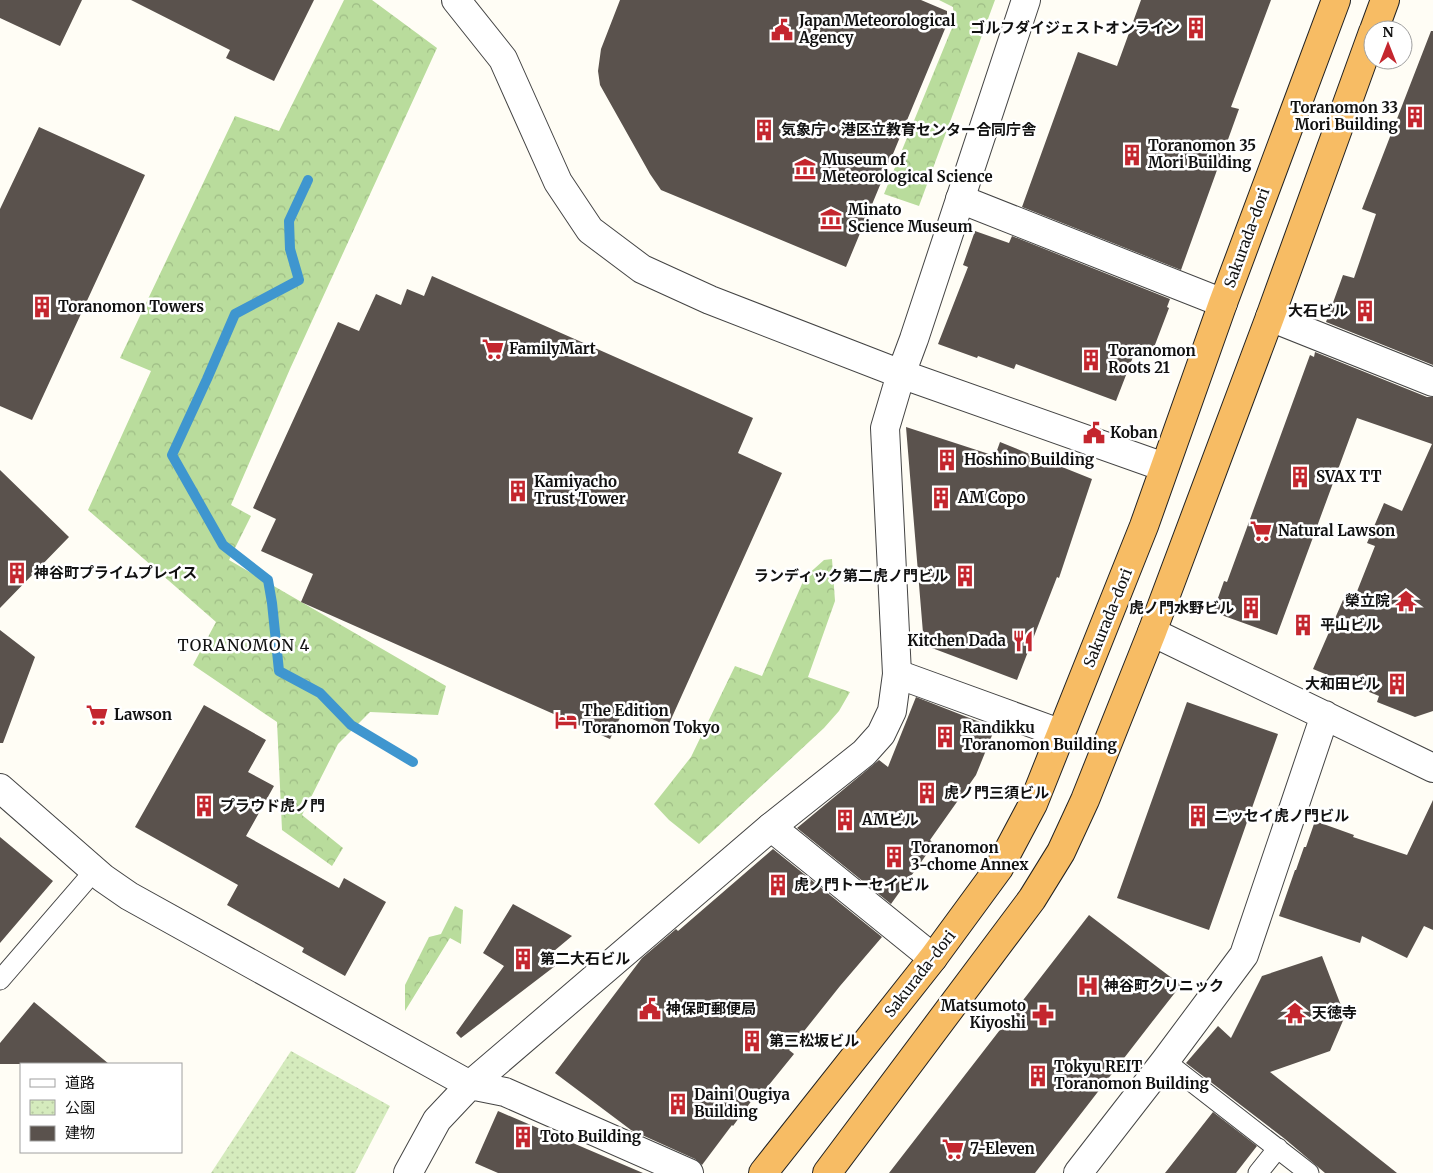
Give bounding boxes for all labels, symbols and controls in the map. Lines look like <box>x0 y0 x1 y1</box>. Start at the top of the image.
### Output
place label: Japan Meteorological Agency <box>798 11 955 47</box>
building icon: ゴルフダイジェストオンライン <box>1183 15 1209 41</box>
public building icon: Japan Meteorological Agency <box>769 17 795 43</box>
place label: ゴルフダイジェストオンライン <box>970 18 1180 37</box>
north arrow <box>1363 20 1413 70</box>
text: N <box>1382 23 1394 41</box>
place label: Toranomon 33 Mori Building <box>1290 98 1399 134</box>
building icon: Toranomon 33 Mori Building <box>1402 104 1428 130</box>
building icon: 気象庁・港区立教育センター合同庁舎 <box>751 117 777 143</box>
place label: 気象庁・港区立教育センター合同庁舎 <box>781 120 1037 139</box>
place label: Toranomon 35 Mori Building <box>1148 136 1256 172</box>
building icon: Toranomon 35 Mori Building <box>1119 142 1145 168</box>
place label: Museum of Meteorological Science <box>822 150 993 186</box>
museum icon: Museum of Meteorological Science <box>792 156 818 182</box>
street label: Sakurada-dori <box>1220 185 1273 290</box>
place label: Minato Science Museum <box>848 200 973 236</box>
museum icon: Minato Science Museum <box>818 206 844 232</box>
building icon: Toranomon Towers <box>29 294 55 320</box>
place label: Toranomon Towers <box>58 297 204 316</box>
building icon: 大石ビル <box>1352 298 1378 324</box>
place label: 大石ビル <box>1288 301 1348 320</box>
supermarket icon: FamilyMart <box>480 336 506 362</box>
place label: FamilyMart <box>509 339 596 358</box>
place label: Toranomon Roots 21 <box>1108 341 1196 377</box>
building icon: Toranomon Roots 21 <box>1078 347 1104 373</box>
public building icon: Koban <box>1081 420 1107 446</box>
place label: Koban <box>1110 423 1158 442</box>
building icon: Hoshino Building <box>934 447 960 473</box>
place label: Hoshino Building <box>964 450 1095 469</box>
building icon: SVAX TT <box>1287 464 1313 490</box>
place label: SVAX TT <box>1316 467 1382 486</box>
place label: Kamiyacho Trust Tower <box>534 472 626 508</box>
building icon: Kamiyacho Trust Tower <box>505 478 531 504</box>
building icon: AM Copo <box>928 485 954 511</box>
place label: AM Copo <box>957 488 1025 507</box>
supermarket icon: Natural Lawson <box>1248 518 1274 544</box>
place label: Natural Lawson <box>1278 521 1395 540</box>
building icon: 神谷町プライムプレイス <box>4 560 30 586</box>
place label: 神谷町プライムプレイス <box>33 563 197 582</box>
building icon: ランディック第二虎ノ門ビル <box>952 563 978 589</box>
place label: ランディック第二虎ノ門ビル <box>754 566 948 585</box>
street label: Sakurada-dori <box>1079 566 1136 670</box>
temple icon: 榮立院 <box>1393 588 1419 614</box>
place label: 榮立院 <box>1345 591 1390 610</box>
building icon: 虎ノ門水野ビル <box>1238 595 1264 621</box>
place label: 虎ノ門水野ビル <box>1129 598 1234 617</box>
building icon: 平山ビル <box>1290 612 1316 638</box>
place label: 平山ビル <box>1320 615 1380 634</box>
restaurant icon: Kitchen Dada <box>1010 628 1036 654</box>
place label: Kitchen Dada <box>907 631 1007 650</box>
district label: TORANOMON 4 <box>178 635 310 655</box>
building icon: 大和田ビル <box>1384 671 1410 697</box>
place label: 大和田ビル <box>1305 674 1380 693</box>
place label: The Edition Toranomon Tokyo <box>582 701 720 737</box>
supermarket icon: Lawson <box>84 702 110 728</box>
place label: Lawson <box>114 705 172 724</box>
hotel icon: The Edition Toranomon Tokyo <box>553 707 579 733</box>
place label: Randikku Toranomon Building <box>962 718 1118 754</box>
building icon: Randikku Toranomon Building <box>932 724 958 750</box>
building icon: 虎ノ門三須ビル <box>914 780 940 806</box>
place label: 虎ノ門三須ビル <box>944 783 1049 802</box>
building icon: プラウド虎ノ門 <box>191 793 217 819</box>
place label: プラウド虎ノ門 <box>220 796 325 815</box>
building icon: ニッセイ虎ノ門ビル <box>1185 803 1211 829</box>
place label: ニッセイ虎ノ門ビル <box>1214 806 1349 825</box>
building icon: AMビル <box>832 807 858 833</box>
place label: AMビル <box>861 810 918 829</box>
place label: Toranomon 3-chome Annex <box>911 838 1029 874</box>
building icon: Toranomon 3-chome Annex <box>881 844 907 870</box>
building icon: 虎ノ門トーセイビル <box>765 872 791 898</box>
place label: 虎ノ門トーセイビル <box>794 875 929 894</box>
street label: Sakurada-dori <box>880 926 959 1021</box>
building icon: 第二大石ビル <box>510 946 536 972</box>
place label: 第二大石ビル <box>540 949 630 968</box>
hospital icon: 神谷町クリニック <box>1075 973 1101 999</box>
place label: 神谷町クリニック <box>1103 976 1224 995</box>
public building icon: 神保町郵便局 <box>637 996 663 1022</box>
place label: Matsumoto Kiyoshi <box>941 996 1026 1032</box>
place label: 神保町郵便局 <box>665 999 756 1018</box>
temple icon: 天徳寺 <box>1282 1000 1308 1026</box>
pharmacy icon: Matsumoto Kiyoshi <box>1030 1002 1056 1028</box>
place label: 天徳寺 <box>1312 1003 1357 1022</box>
building icon: 第三松坂ビル <box>739 1028 765 1054</box>
place label: 第三松坂ビル <box>769 1031 859 1050</box>
place label: Tokyu REIT Toranomon Building <box>1054 1057 1210 1093</box>
legend <box>20 1063 182 1153</box>
building icon: Tokyu REIT Toranomon Building <box>1025 1063 1051 1089</box>
text: 道路 <box>65 1073 95 1092</box>
place label: Daini Ougiya Building <box>694 1085 790 1121</box>
building icon: Daini Ougiya Building <box>665 1091 691 1117</box>
text: 公園 <box>65 1098 95 1117</box>
text: 建物 <box>65 1123 95 1142</box>
building icon: Toto Building <box>510 1124 536 1150</box>
place label: Toto Building <box>540 1127 642 1146</box>
supermarket icon: 7-Eleven <box>940 1136 966 1162</box>
place label: 7-Eleven <box>970 1139 1035 1158</box>

